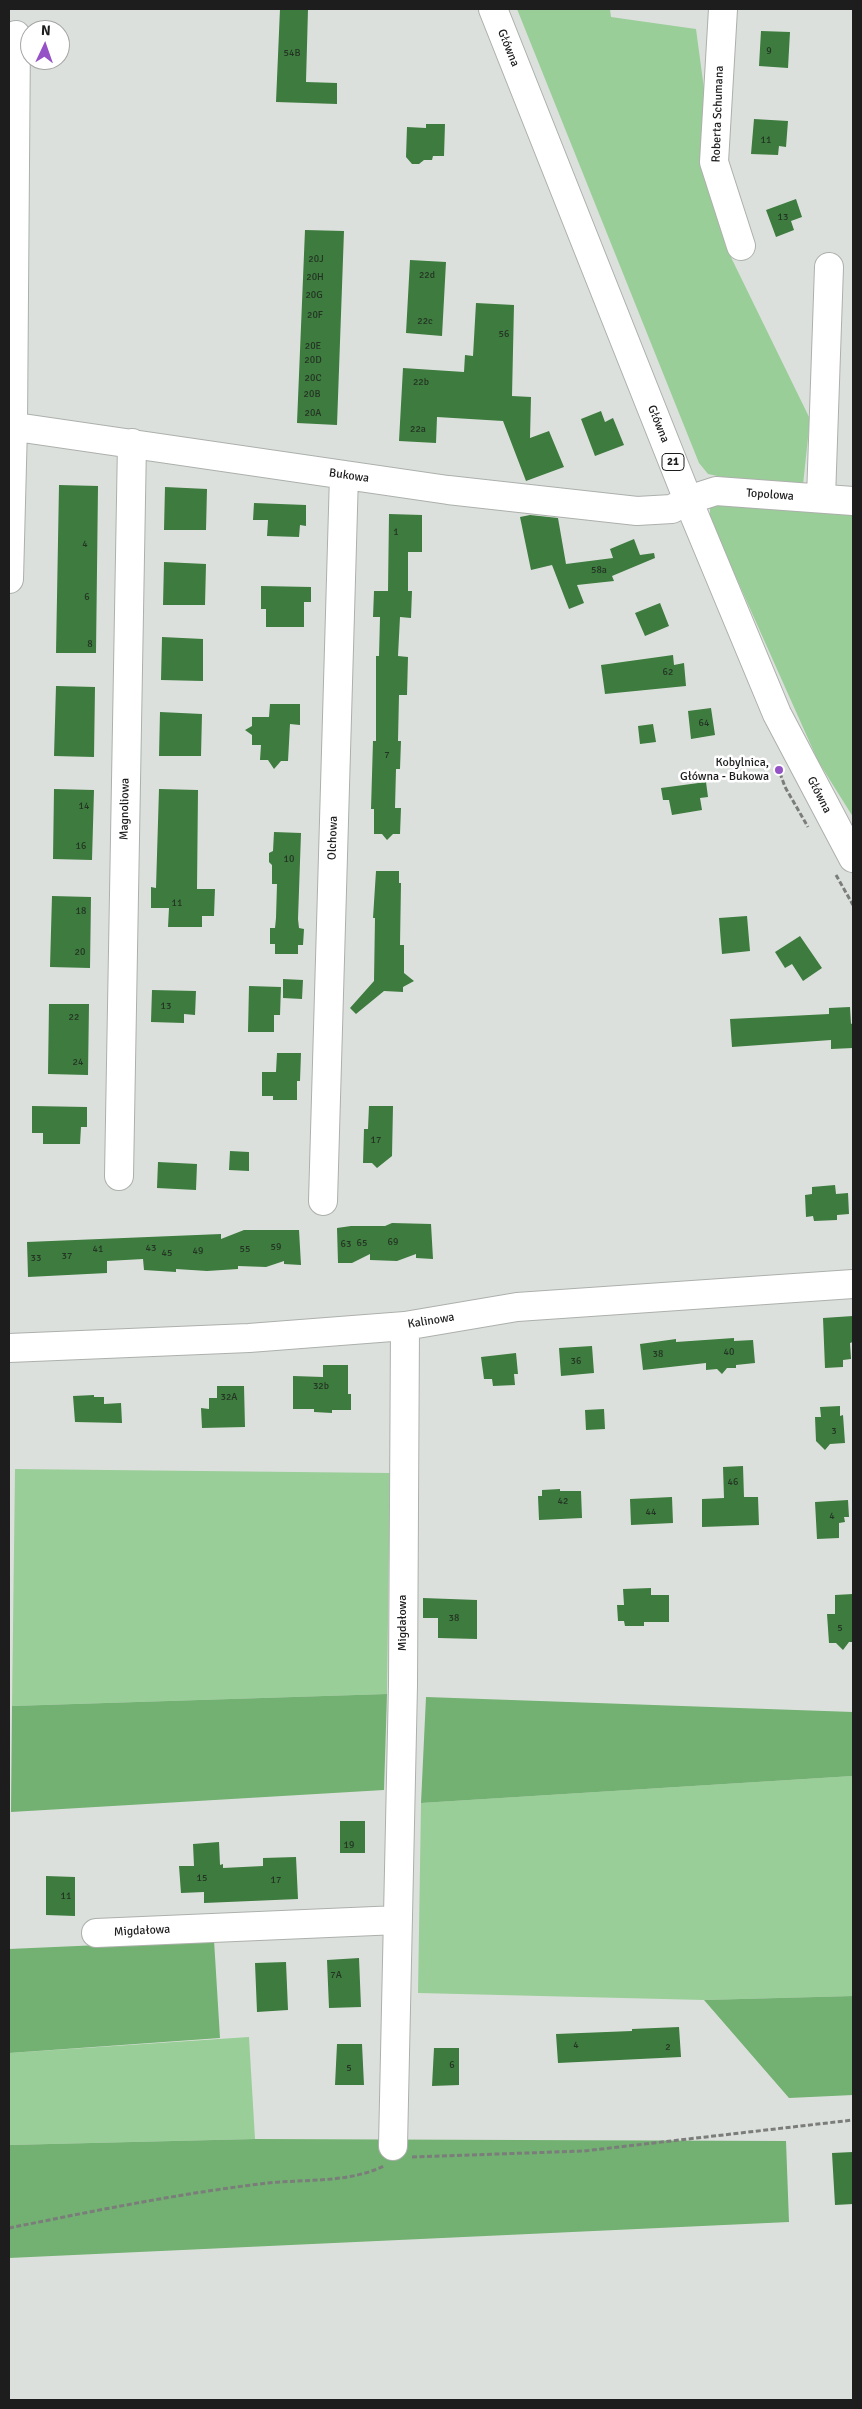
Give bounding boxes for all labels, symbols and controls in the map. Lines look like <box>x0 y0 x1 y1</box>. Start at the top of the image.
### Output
north arrow <box>20 20 70 70</box>
text: N <box>40 22 51 39</box>
street label: Główna <box>494 27 522 69</box>
house number: 9 <box>766 45 772 57</box>
house number: 54B <box>284 47 300 59</box>
street label: Roberta Schumana <box>709 65 727 163</box>
house number: 11 <box>761 134 771 146</box>
house number: 13 <box>778 211 788 223</box>
house number: 20J <box>308 253 324 265</box>
house number: 22d <box>419 269 435 281</box>
house number: 20H <box>306 271 324 283</box>
house number: 20G <box>305 289 323 301</box>
house number: 20F <box>307 309 323 321</box>
house number: 22c <box>417 315 433 327</box>
house number: 56 <box>499 328 509 340</box>
house number: 20E <box>305 340 321 352</box>
house number: 20D <box>304 354 322 366</box>
house number: 20C <box>305 372 321 384</box>
house number: 22b <box>413 376 429 388</box>
house number: 20B <box>304 388 320 400</box>
street label: Główna <box>644 403 672 445</box>
house number: 20A <box>305 407 321 419</box>
house number: 22a <box>410 423 426 435</box>
road number: 21 <box>662 454 684 471</box>
street label: Bukowa <box>328 466 370 486</box>
street label: Topolowa <box>746 486 794 504</box>
house number: 1 <box>393 526 399 538</box>
house number: 4 <box>82 538 88 550</box>
house number: 58a <box>591 564 607 576</box>
house number: 6 <box>84 591 90 603</box>
house number: 8 <box>87 638 93 650</box>
house number: 62 <box>663 666 673 678</box>
house number: 64 <box>699 717 709 729</box>
house number: 7 <box>384 749 390 761</box>
place label: Kobylnica, Główna - Bukowa <box>680 756 769 784</box>
marker: Kobylnica, Główna - Bukowa <box>773 764 785 776</box>
street label: Główna <box>804 774 834 816</box>
street label: Magnoliowa <box>117 778 133 840</box>
house number: 14 <box>79 800 89 812</box>
street label: Olchowa <box>325 816 341 860</box>
house number: 16 <box>76 840 86 852</box>
house number: 10 <box>284 853 294 865</box>
house number: 11 <box>172 897 182 909</box>
house number: 18 <box>76 905 86 917</box>
house number: 20 <box>75 946 85 958</box>
house number: 13 <box>161 1000 171 1012</box>
house number: 22 <box>69 1011 79 1023</box>
house number: 24 <box>73 1056 83 1068</box>
house number: 17 <box>371 1134 381 1146</box>
house number: 69 <box>388 1236 398 1248</box>
house number: 65 <box>357 1237 367 1249</box>
house number: 63 <box>341 1238 351 1250</box>
house number: 59 <box>271 1241 281 1253</box>
house number: 43 <box>146 1242 156 1254</box>
house number: 41 <box>93 1243 103 1255</box>
house number: 55 <box>240 1243 250 1255</box>
house number: 49 <box>193 1245 203 1257</box>
house number: 45 <box>162 1247 172 1259</box>
house number: 37 <box>62 1250 72 1262</box>
house number: 33 <box>31 1252 41 1264</box>
street label: Kalinowa <box>407 1310 455 1332</box>
house number: 40 <box>724 1346 734 1358</box>
house number: 38 <box>653 1348 663 1360</box>
house number: 36 <box>571 1355 581 1367</box>
house number: 32b <box>313 1380 329 1392</box>
house number: 32A <box>221 1391 237 1403</box>
house number: 3 <box>831 1425 837 1437</box>
house number: 46 <box>728 1476 738 1488</box>
house number: 42 <box>558 1495 568 1507</box>
house number: 44 <box>646 1506 656 1518</box>
house number: 4 <box>829 1510 835 1522</box>
street label: Migdałowa <box>396 1595 410 1651</box>
house number: 38 <box>449 1612 459 1624</box>
house number: 5 <box>837 1622 843 1634</box>
house number: 19 <box>344 1839 354 1851</box>
house number: 15 <box>197 1872 207 1884</box>
house number: 17 <box>271 1874 281 1886</box>
house number: 11 <box>61 1890 71 1902</box>
street label: Migdałowa <box>113 1922 171 1940</box>
house number: 7A <box>330 1969 342 1981</box>
house number: 4 <box>573 2039 579 2051</box>
house number: 2 <box>665 2041 671 2053</box>
house number: 6 <box>449 2059 455 2071</box>
house number: 5 <box>346 2062 352 2074</box>

